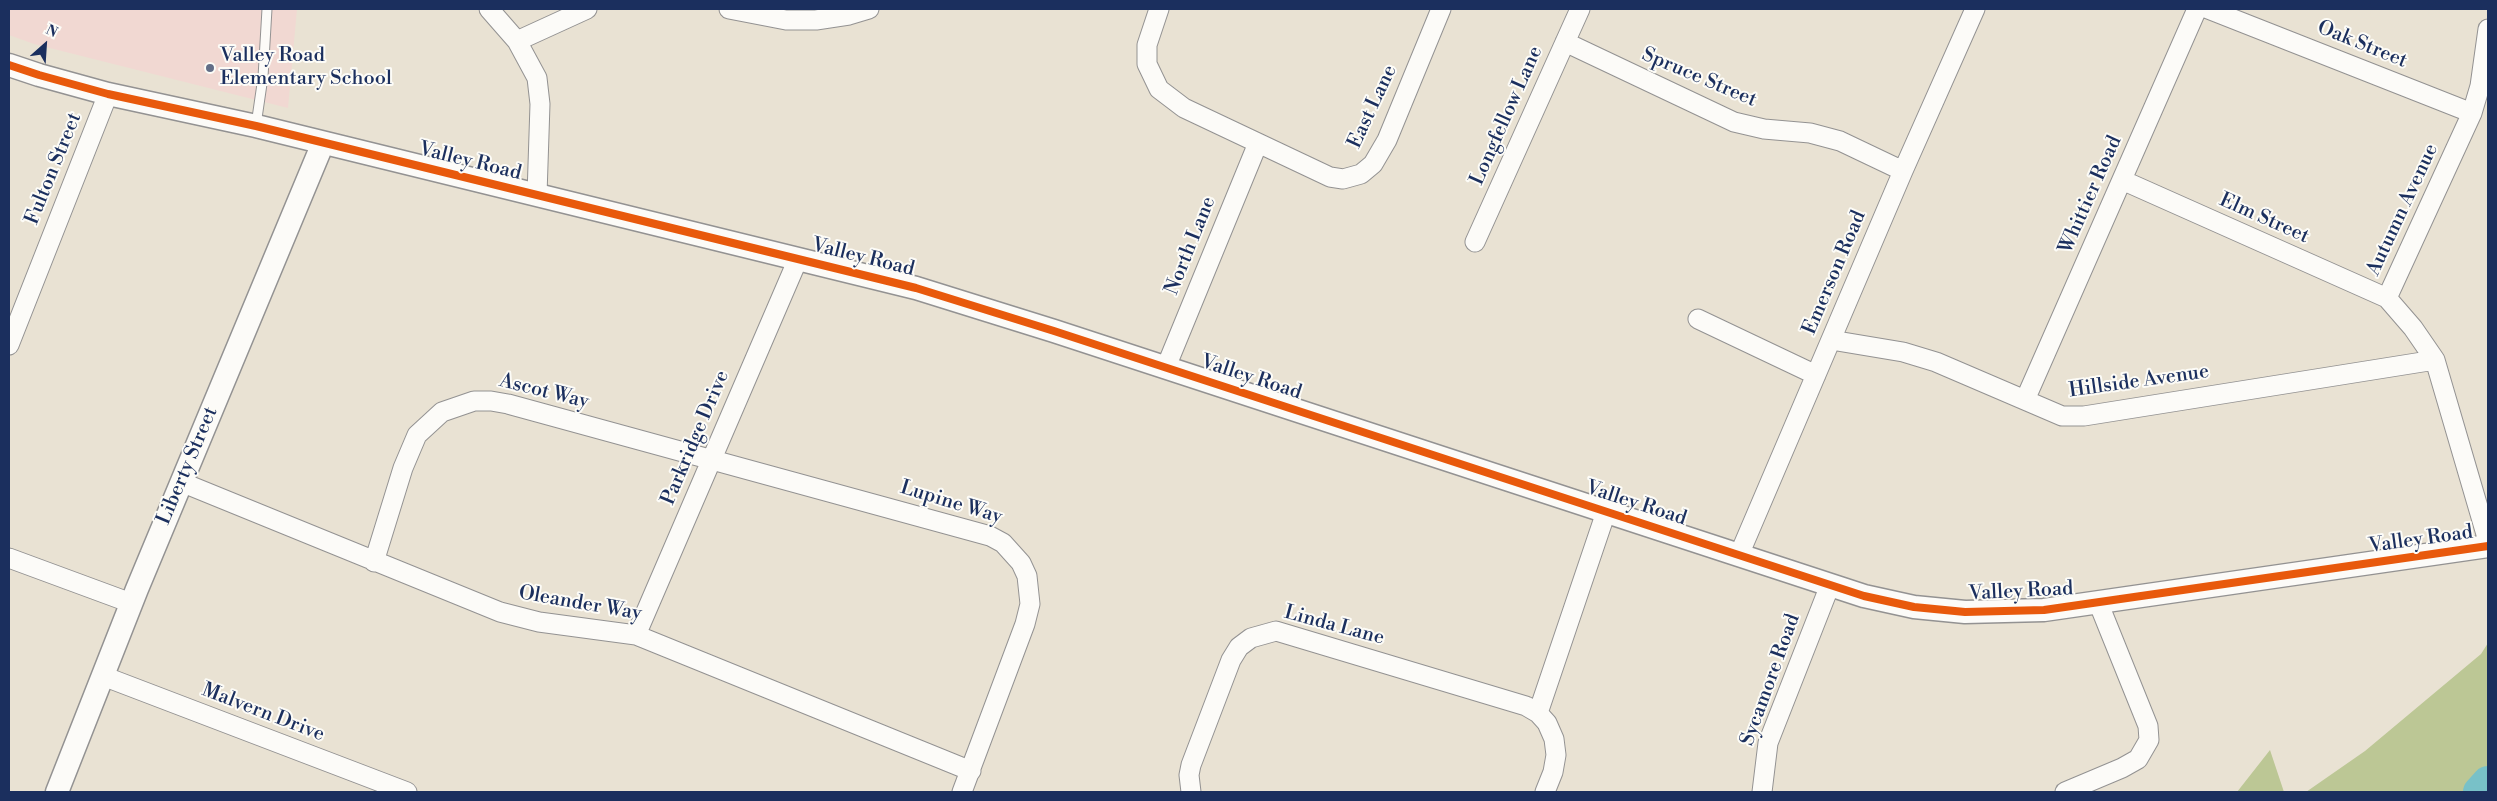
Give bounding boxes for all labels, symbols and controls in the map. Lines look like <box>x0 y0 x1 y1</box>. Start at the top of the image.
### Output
street label: Oak Street <box>2314 16 2410 74</box>
north arrow <box>20 20 70 70</box>
text: N <box>43 21 60 42</box>
street label: Longfellow Lane <box>1466 43 1548 189</box>
street label: Spruce Street <box>1638 43 1760 113</box>
place label: Valley Road Elementary School <box>220 44 392 91</box>
street label: East Lane <box>1343 61 1403 153</box>
marker: Valley Road Elementary School <box>204 62 216 74</box>
street label: Fulton Street <box>21 109 87 229</box>
street label: Whittier Road <box>2054 132 2128 258</box>
street label: Valley Road <box>416 138 524 186</box>
street label: Autumn Avenue <box>2362 140 2444 280</box>
street label: Elm Street <box>2215 189 2313 249</box>
street label: North Lane <box>1160 193 1222 299</box>
street label: Emerson Road <box>1798 207 1872 339</box>
street label: Valley Road <box>809 234 917 282</box>
street label: Valley Road <box>1197 350 1305 406</box>
street label: Hillside Avenue <box>2067 360 2211 404</box>
street label: Parkridge Drive <box>657 367 735 509</box>
street label: Ascot Way <box>497 369 591 415</box>
street label: Liberty Street <box>152 403 224 529</box>
street label: Lupine Way <box>897 476 1005 530</box>
street label: Valley Road <box>1582 476 1690 532</box>
street label: Valley Road <box>2367 521 2475 559</box>
street label: Valley Road <box>1968 577 2074 607</box>
street label: Oleander Way <box>517 581 643 627</box>
street label: Linda Lane <box>1281 601 1387 651</box>
street label: Sycamore Road <box>1736 611 1806 749</box>
street label: Malvern Drive <box>198 679 328 747</box>

